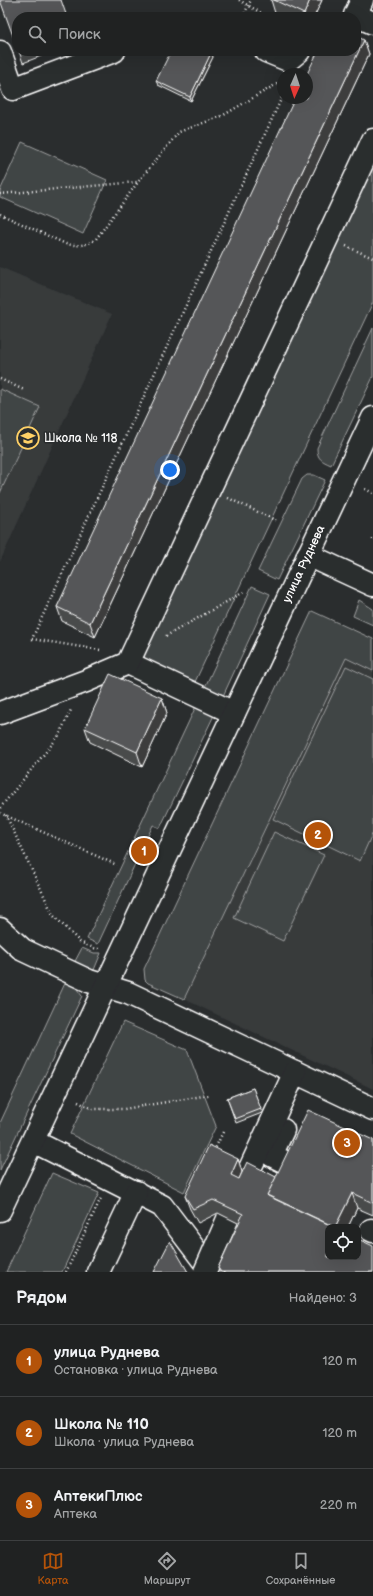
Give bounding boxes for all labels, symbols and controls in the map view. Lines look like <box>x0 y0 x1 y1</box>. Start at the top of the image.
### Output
search box <box>12 12 361 56</box>
icon: search <box>26 23 48 45</box>
text: Поиск <box>58 25 101 44</box>
north arrow <box>277 68 313 104</box>
school or university icon: Школа № 118 <box>15 425 41 451</box>
place label: Школа № 118 <box>44 431 118 446</box>
your location <box>160 460 180 480</box>
street label: улица Руднева <box>280 523 328 605</box>
pin: 2 <box>305 820 331 850</box>
pin: 1 <box>131 836 157 866</box>
pin: 3 <box>334 1128 360 1158</box>
map controls <box>325 1224 361 1260</box>
button: locate <box>325 1224 361 1260</box>
text: Рядом <box>16 1288 67 1308</box>
text: Найдено: 3 <box>289 1290 357 1306</box>
text: улица Руднева <box>54 1343 160 1362</box>
text: 1 <box>26 1353 32 1369</box>
text: 120 m <box>322 1353 357 1369</box>
text: Остановка · улица Руднева <box>54 1362 218 1378</box>
text: Школа № 110 <box>54 1415 149 1434</box>
text: 2 <box>25 1425 33 1441</box>
text: 120 m <box>322 1425 357 1441</box>
text: Школа · улица Руднева <box>54 1434 194 1450</box>
text: АптекиПлюс <box>54 1487 143 1506</box>
text: 3 <box>25 1497 33 1513</box>
text: 220 m <box>320 1497 357 1513</box>
text: Аптека <box>54 1506 97 1522</box>
tab: Карта <box>38 1550 69 1587</box>
tab: Маршрут <box>144 1550 191 1587</box>
tab: Сохранённые <box>266 1550 335 1587</box>

